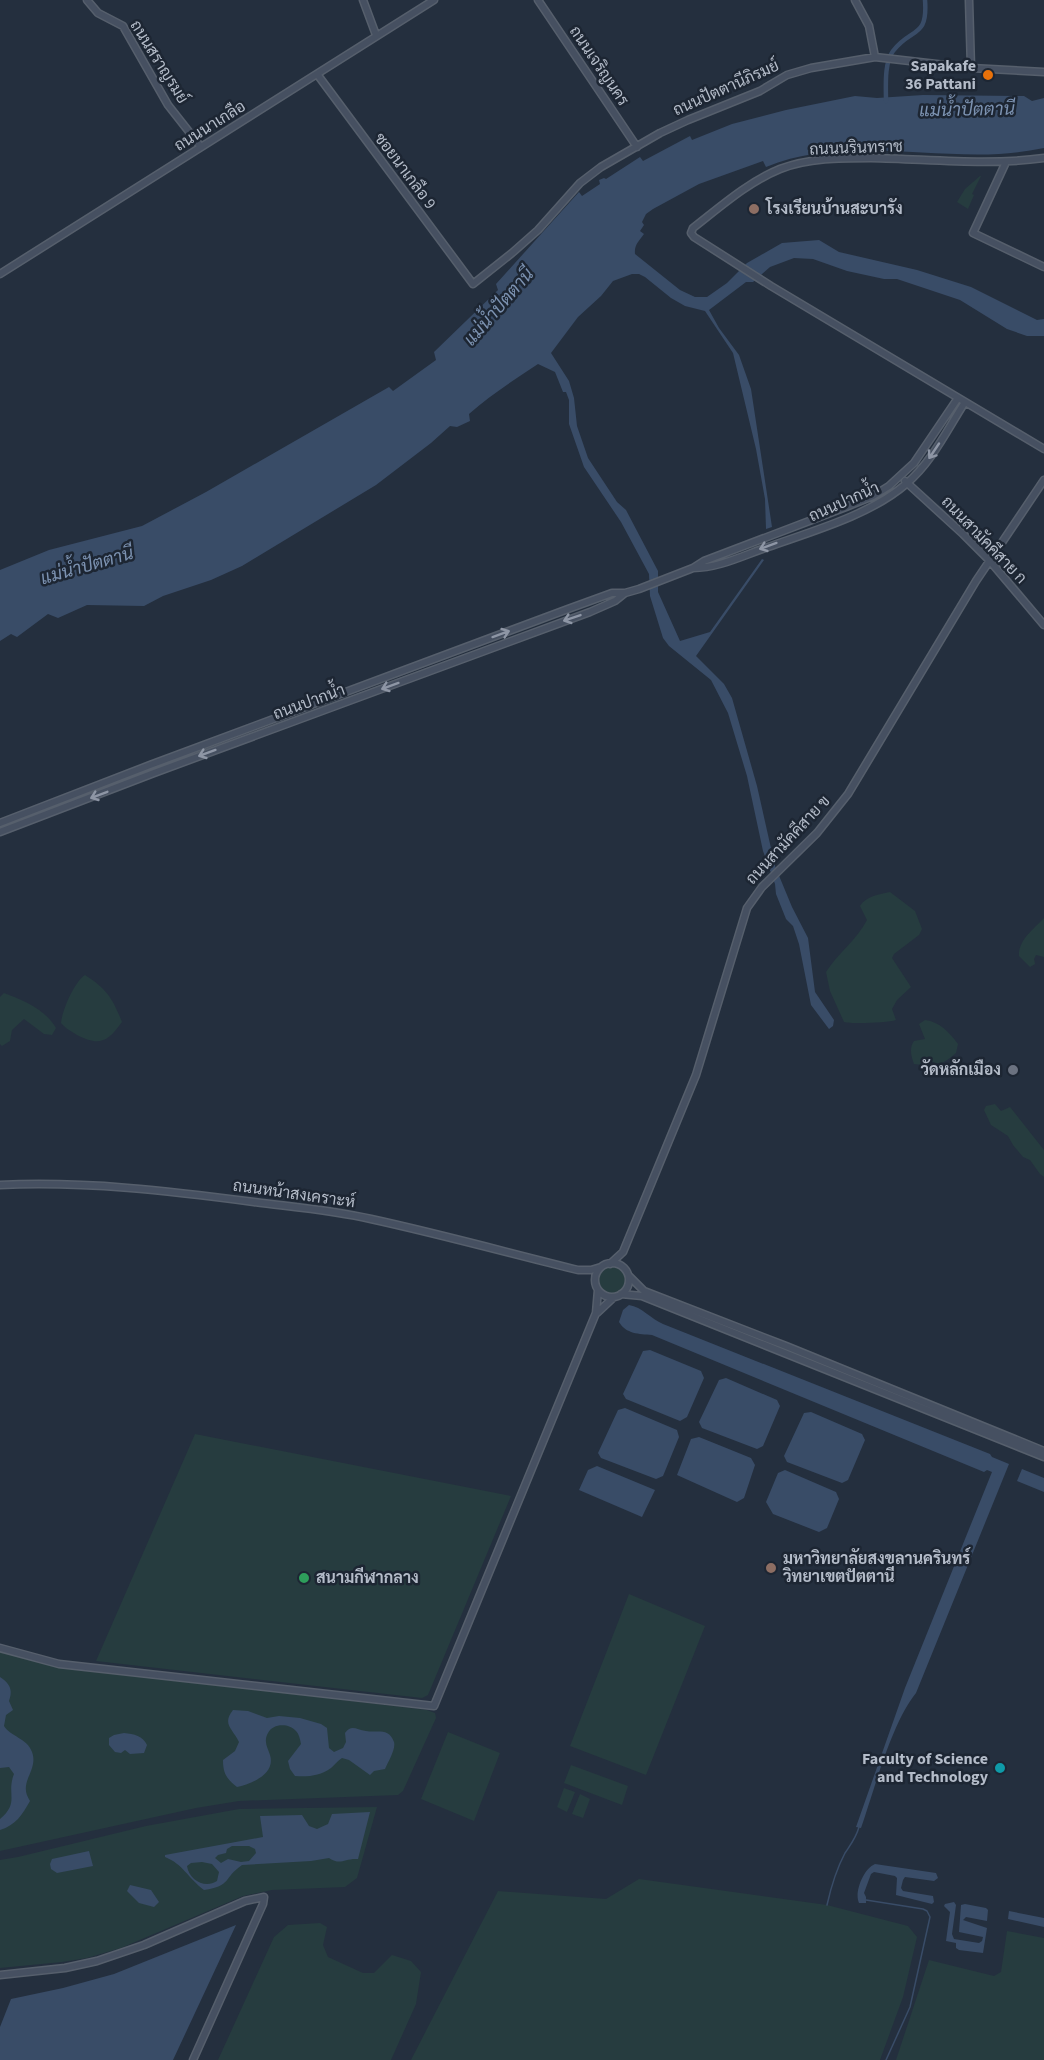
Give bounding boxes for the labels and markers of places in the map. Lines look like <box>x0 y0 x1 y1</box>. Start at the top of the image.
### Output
place label: Sapakafe 36 Pattani <box>905 55 976 95</box>
marker: Sapakafe 36 Pattani <box>981 68 995 82</box>
place label: โรงเรียนบ้านสะบารัง <box>765 197 903 220</box>
marker: โรงเรียนบ้านสะบารัง <box>747 202 761 216</box>
place label: วัดหลักเมือง <box>921 1059 1001 1081</box>
marker: วัดหลักเมือง <box>1006 1063 1020 1077</box>
place label: มหาวิทยาลัยสงขลานครินทร์ วิทยาเขตปัตตานี <box>782 1547 972 1588</box>
marker: มหาวิทยาลัยสงขลานครินทร์ วิทยาเขตปัตตานี <box>764 1561 778 1575</box>
place label: สนามกีฬากลาง <box>316 1567 419 1589</box>
marker: สนามกีฬากลาง <box>297 1571 311 1585</box>
place label: Faculty of Science and Technology <box>862 1748 989 1788</box>
marker: Faculty of Science and Technology <box>993 1761 1007 1775</box>

